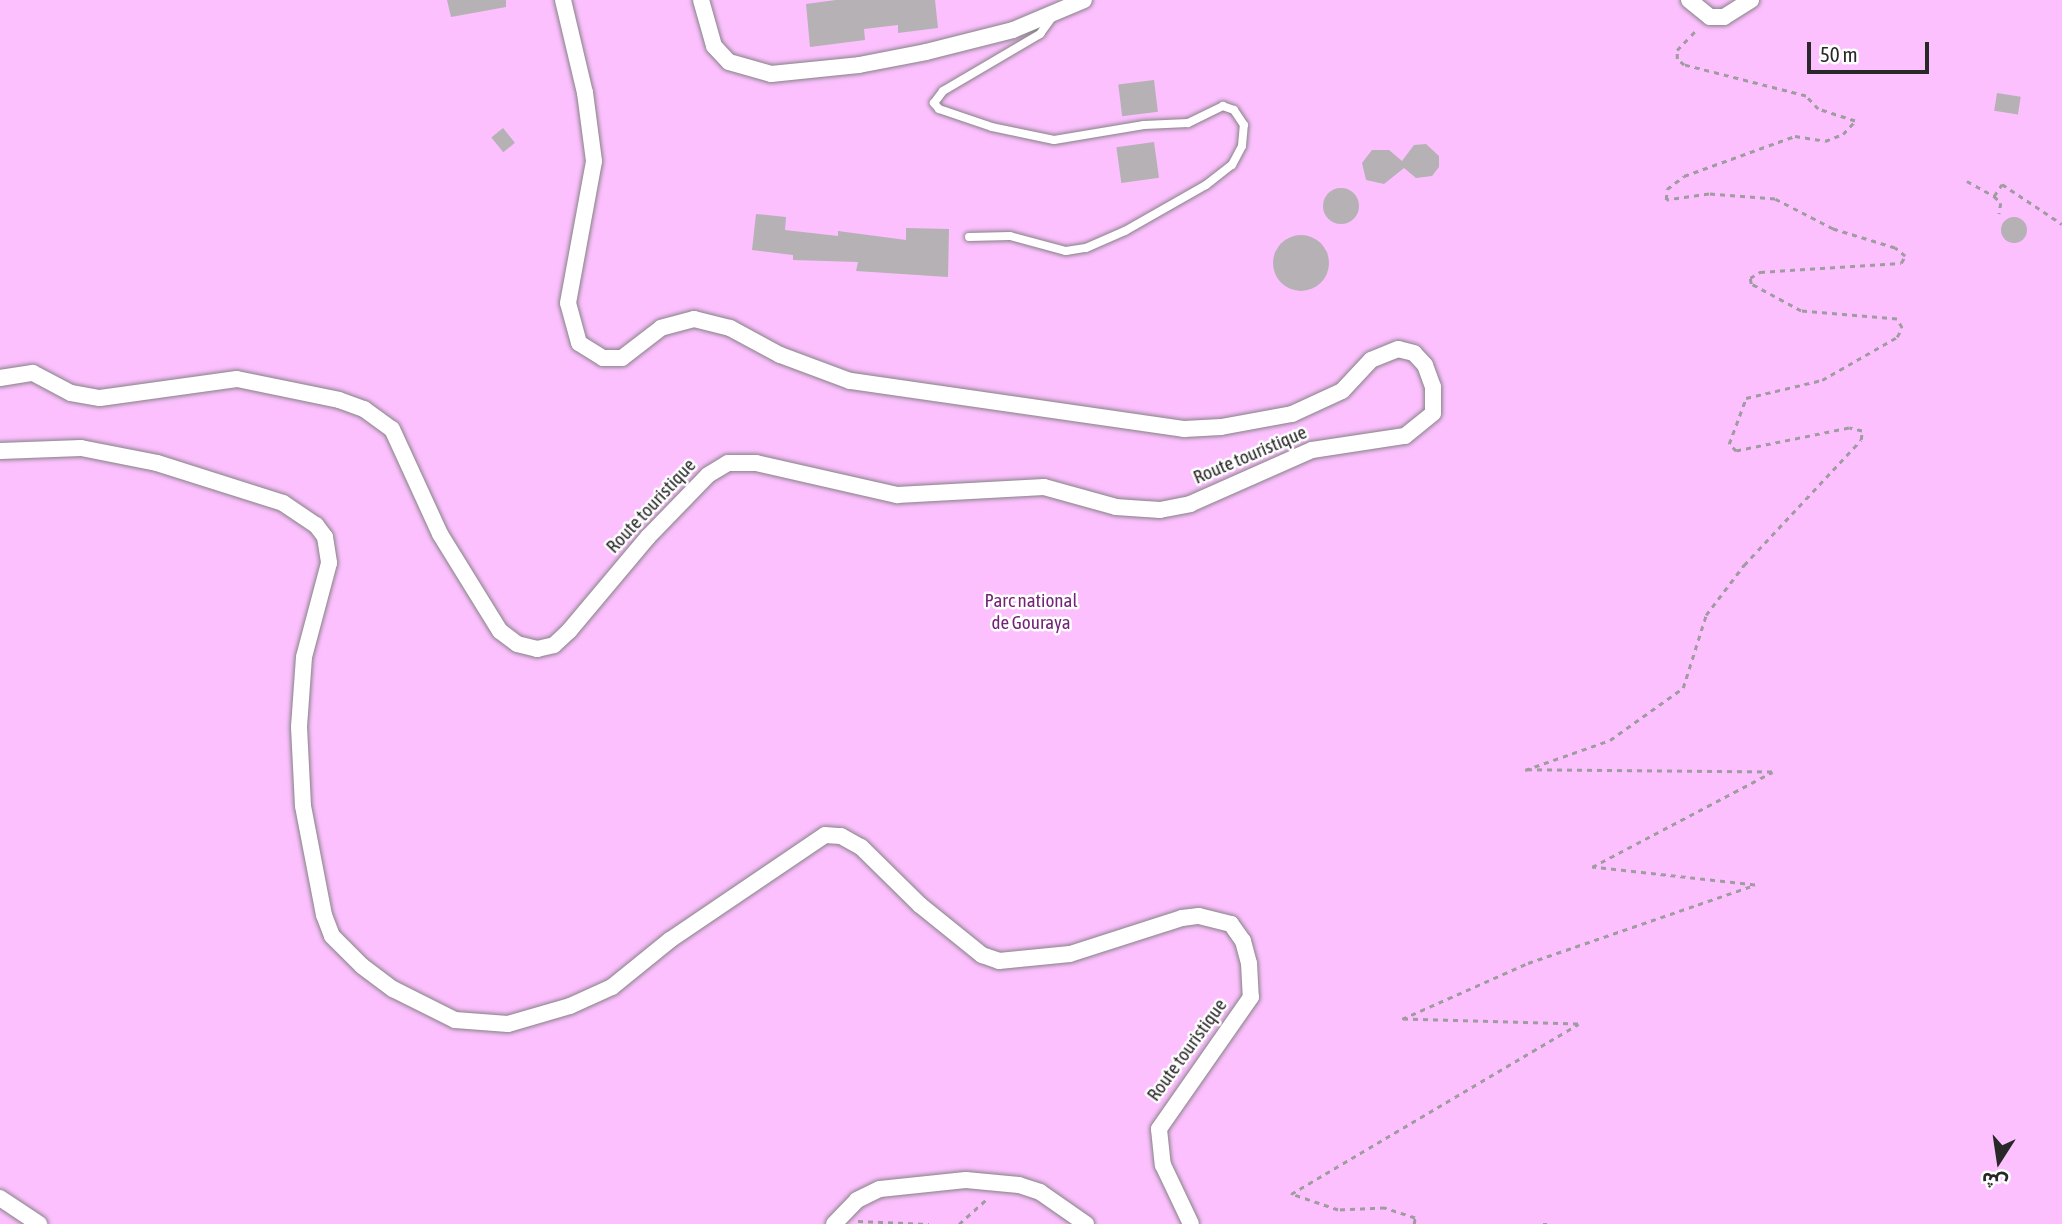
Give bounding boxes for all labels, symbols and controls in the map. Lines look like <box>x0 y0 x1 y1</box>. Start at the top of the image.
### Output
scale bar <box>1810 28 1932 72</box>
text: 50 m <box>1820 42 1858 66</box>
street label: Route touristique <box>1190 421 1310 489</box>
street label: Route touristique <box>601 454 701 558</box>
park label: Parc national de Gouraya <box>985 590 1077 634</box>
street label: Route touristique <box>1142 994 1232 1106</box>
north arrow <box>1964 1126 2034 1196</box>
text: ش <box>1980 1168 2010 1195</box>

